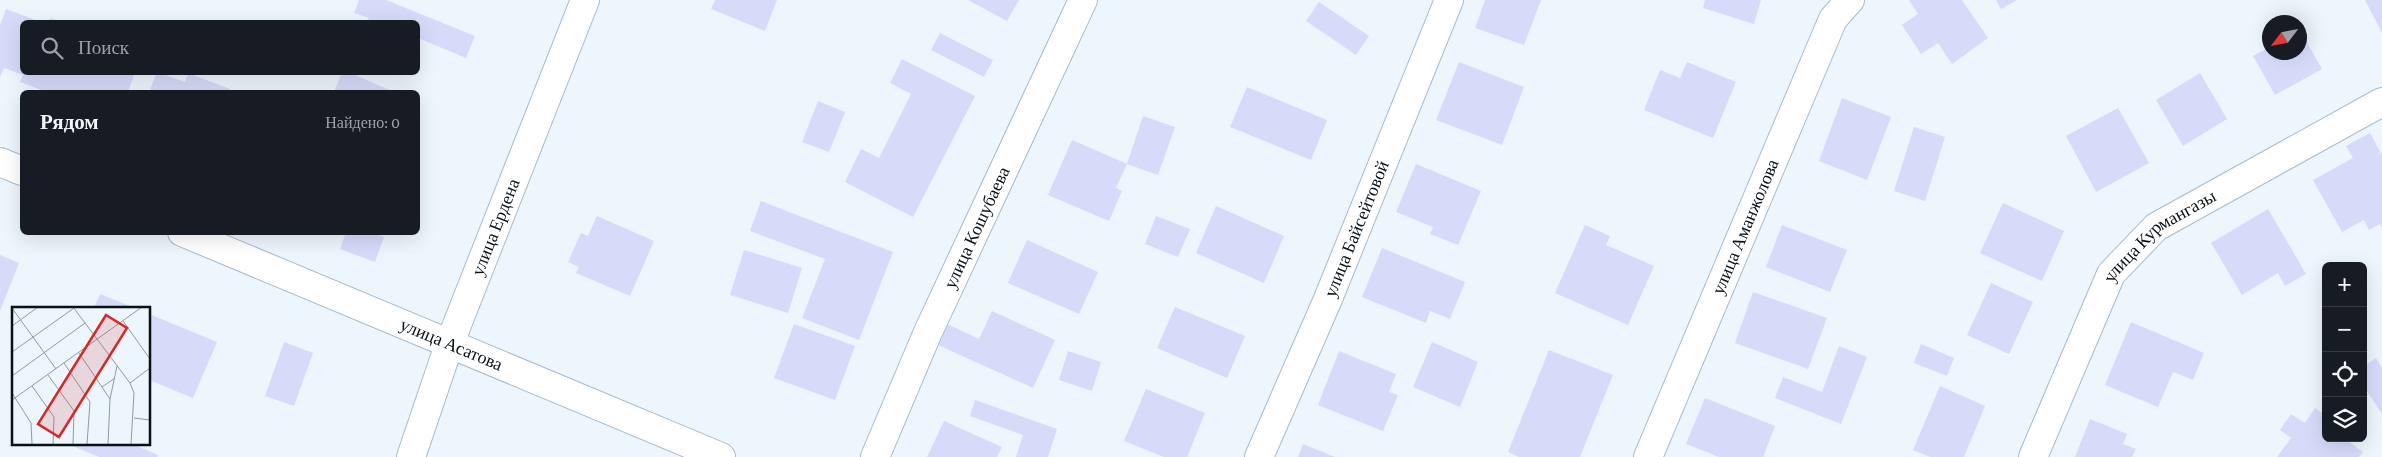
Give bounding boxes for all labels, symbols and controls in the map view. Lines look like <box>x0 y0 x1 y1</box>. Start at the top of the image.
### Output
north arrow <box>2262 15 2307 60</box>
search box <box>20 20 420 75</box>
icon: search <box>38 34 66 62</box>
text: Поиск <box>78 37 129 58</box>
text: Рядом <box>40 110 99 134</box>
text: Найдено: 0 <box>325 114 400 131</box>
street label: улица Аманжолова <box>1708 156 1783 297</box>
street label: улица Байсейтовой <box>1320 157 1393 300</box>
street label: улица Кошубаева <box>940 164 1014 292</box>
street label: улица Ердена <box>467 176 524 278</box>
street label: улица Курмангазы <box>2099 186 2219 285</box>
map controls <box>2322 262 2367 442</box>
button: + <box>2322 262 2367 307</box>
inset map <box>12 307 150 444</box>
button: − <box>2322 307 2367 352</box>
street label: улица Асатова <box>397 314 506 375</box>
button: locate <box>2322 352 2367 397</box>
button: layers <box>2322 397 2367 442</box>

